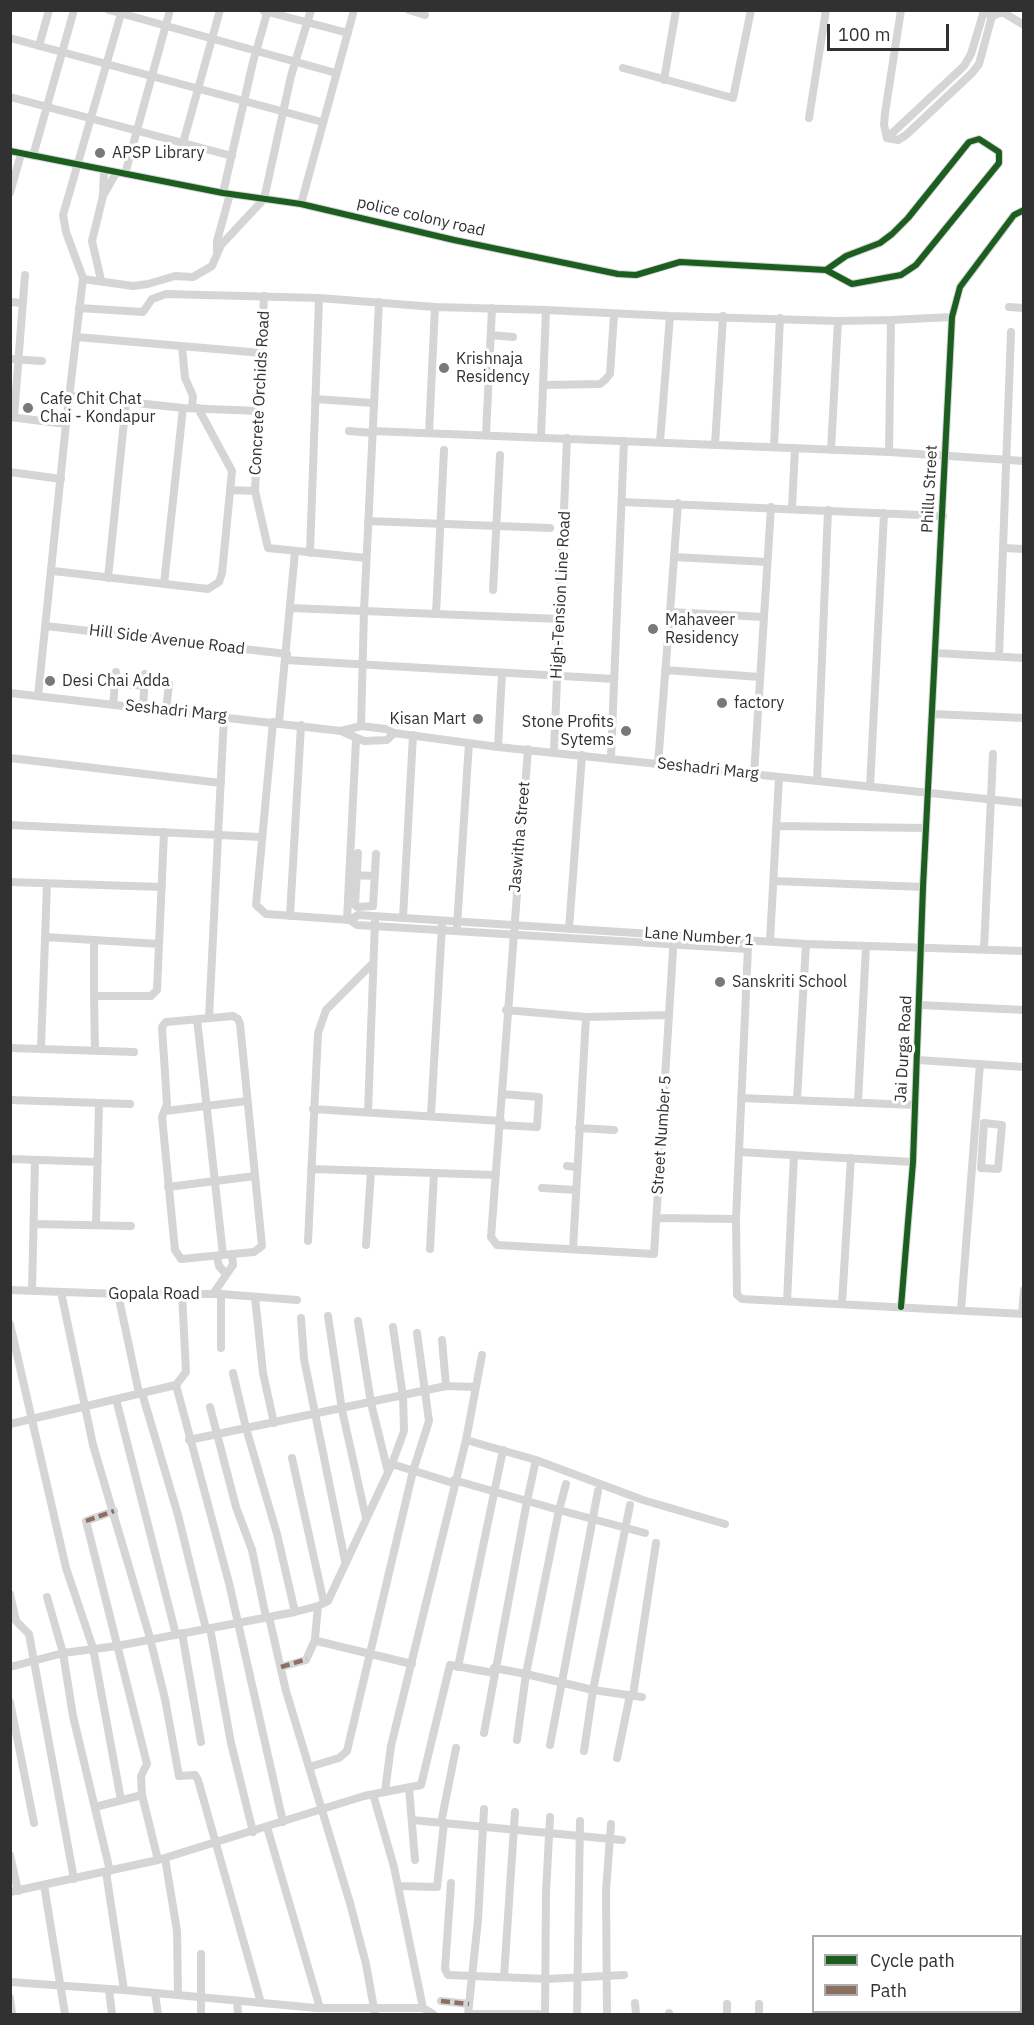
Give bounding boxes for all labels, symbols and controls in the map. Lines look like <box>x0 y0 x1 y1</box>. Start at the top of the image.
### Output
scale bar <box>830 12 952 50</box>
text: 100 m <box>838 23 890 46</box>
place label: APSP Library <box>112 143 204 163</box>
marker: APSP Library <box>93 146 107 160</box>
street label: police colony road <box>355 193 487 241</box>
street label: Concrete Orchids Road <box>246 310 274 476</box>
place label: Krishnaja Residency <box>456 349 530 387</box>
marker: Krishnaja Residency <box>437 361 451 375</box>
place label: Cafe Chit Chat Chai - Kondapur <box>40 389 155 427</box>
marker: Cafe Chit Chat Chai - Kondapur <box>21 401 35 415</box>
street label: Phillu Street <box>918 444 942 534</box>
street label: High-Tension Line Road <box>547 510 575 680</box>
place label: Mahaveer Residency <box>665 610 739 648</box>
street label: Hill Side Avenue Road <box>88 621 246 659</box>
marker: Mahaveer Residency <box>646 622 660 636</box>
place label: Desi Chai Adda <box>62 671 170 691</box>
marker: Desi Chai Adda <box>43 674 57 688</box>
place label: factory <box>734 693 784 713</box>
street label: Seshadri Marg <box>124 696 228 726</box>
marker: factory <box>715 696 729 710</box>
place label: Kisan Mart <box>390 709 466 729</box>
marker: Kisan Mart <box>471 712 485 726</box>
place label: Stone Profits Sytems <box>522 712 614 750</box>
marker: Stone Profits Sytems <box>619 724 633 738</box>
street label: Seshadri Marg <box>656 754 760 784</box>
street label: Jaswitha Street <box>506 781 534 893</box>
street label: Lane Number 1 <box>644 924 754 950</box>
place label: Sanskriti School <box>732 972 847 992</box>
marker: Sanskriti School <box>713 975 727 989</box>
street label: Jai Durga Road <box>892 995 916 1103</box>
street label: Street Number 5 <box>648 1075 676 1195</box>
street label: Gopala Road <box>108 1284 200 1304</box>
legend <box>812 1935 1022 2013</box>
text: Cycle path <box>870 1949 955 1972</box>
text: Path <box>870 1979 907 2002</box>

